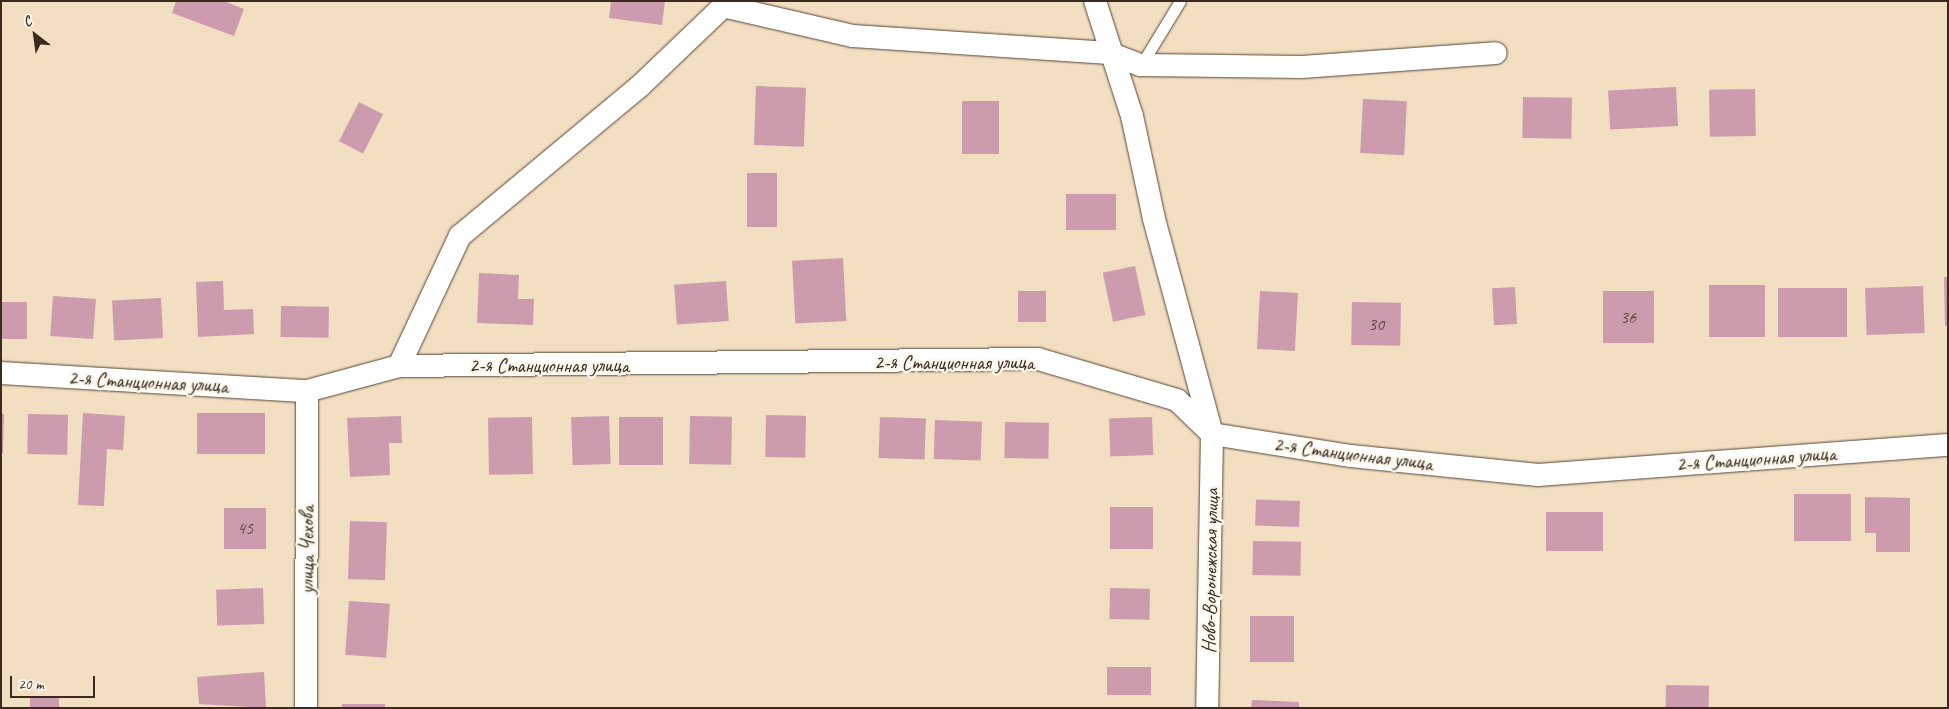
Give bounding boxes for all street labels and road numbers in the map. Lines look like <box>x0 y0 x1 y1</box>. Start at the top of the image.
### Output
street label: 2-я Станционная улица <box>872 350 1036 374</box>
street label: 2-я Станционная улица <box>467 353 631 377</box>
street label: 2-я Станционная улица <box>66 366 230 398</box>
street label: 2-я Станционная улица <box>1271 432 1435 476</box>
street label: 2-я Станционная улица <box>1674 441 1838 477</box>
street label: Ново-Воронежская улица <box>1197 488 1223 654</box>
street label: улица Чехова <box>295 506 319 594</box>

